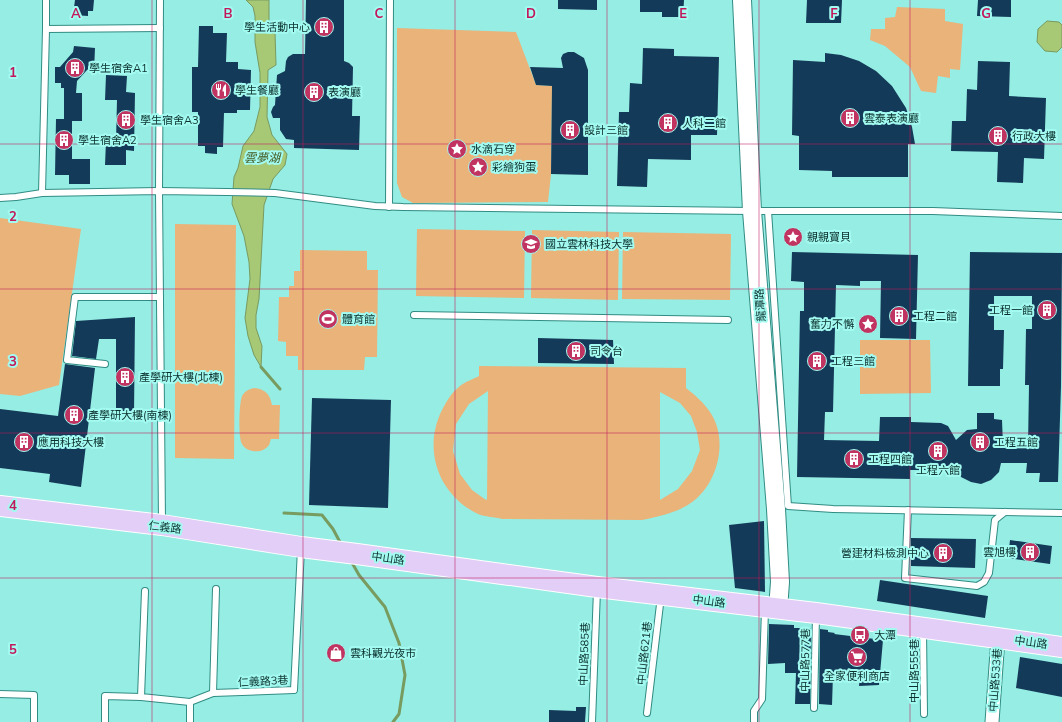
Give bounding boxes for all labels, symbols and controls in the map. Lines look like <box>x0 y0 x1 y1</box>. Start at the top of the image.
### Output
text: A <box>71 5 81 21</box>
text: B <box>224 5 233 21</box>
text: C <box>375 5 384 21</box>
text: D <box>526 5 536 21</box>
text: E <box>679 5 687 21</box>
text: F <box>830 5 838 21</box>
text: G <box>981 5 991 21</box>
building icon: 學生活動中心 <box>313 16 335 38</box>
place label: 學生活動中心 <box>244 20 310 34</box>
building icon: 學生宿舍A1 <box>64 57 86 79</box>
place label: 學生宿舍A1 <box>89 61 148 75</box>
text: 1 <box>9 64 17 80</box>
restaurant icon: 學生餐廳 <box>210 79 232 101</box>
building icon: 表演廳 <box>303 81 325 103</box>
place label: 學生餐廳 <box>235 83 279 97</box>
place label: 表演廳 <box>328 85 361 99</box>
building icon: 雲泰表演廳 <box>839 107 861 129</box>
building icon: 學生宿舍A3 <box>115 109 137 131</box>
place label: 雲泰表演廳 <box>864 111 919 125</box>
building icon: 人科二館 <box>657 112 679 134</box>
place label: 學生宿舍A3 <box>140 113 199 127</box>
place label: 人科二館 <box>682 116 726 130</box>
building icon: 設計三館 <box>559 119 581 141</box>
place label: 設計三館 <box>584 123 628 137</box>
building icon: 行政大樓 <box>987 125 1009 147</box>
building icon: 學生宿舍A2 <box>53 129 75 151</box>
place label: 行政大樓 <box>1012 129 1056 143</box>
place label: 學生宿舍A2 <box>78 133 137 147</box>
place icon: 水滴石穿 <box>446 138 468 160</box>
place label: 水滴石穿 <box>471 142 515 156</box>
water label: 雲夢湖 <box>244 150 282 165</box>
place icon: 彩繪狗蛋 <box>467 156 489 178</box>
place label: 彩繪狗蛋 <box>492 160 536 174</box>
text: 2 <box>9 208 17 224</box>
place icon: 親親寶貝 <box>782 226 804 248</box>
place label: 親親寶貝 <box>807 230 851 244</box>
school or university icon: 國立雲林科技大學 <box>520 233 542 255</box>
place label: 國立雲林科技大學 <box>545 237 633 251</box>
street label: 龍潭路 <box>752 288 768 322</box>
building icon: 工程一館 <box>1036 299 1058 321</box>
place label: 工程一館 <box>989 303 1033 317</box>
building icon: 工程二館 <box>888 305 910 327</box>
sports icon: 體育館 <box>317 308 339 330</box>
place label: 工程二館 <box>913 309 957 323</box>
place label: 體育館 <box>342 312 375 326</box>
place icon: 奮力不懈 <box>857 313 879 335</box>
place label: 奮力不懈 <box>810 317 855 331</box>
building icon: 司令台 <box>565 340 587 362</box>
place label: 司令台 <box>590 344 623 358</box>
building icon: 工程三館 <box>806 350 828 372</box>
text: 3 <box>9 353 17 369</box>
place label: 工程三館 <box>831 354 875 368</box>
building icon: 產學研大樓(北棟) <box>114 366 136 388</box>
place label: 產學研大樓(北棟) <box>139 370 223 384</box>
building icon: 產學研大樓(南棟) <box>63 404 85 426</box>
place label: 產學研大樓(南棟) <box>88 408 172 422</box>
building icon: 應用科技大樓 <box>13 431 35 453</box>
building icon: 工程五館 <box>969 431 991 453</box>
place label: 應用科技大樓 <box>38 435 104 449</box>
place label: 工程五館 <box>994 435 1038 449</box>
building icon: 工程六館 <box>927 440 949 462</box>
building icon: 工程四館 <box>843 448 865 470</box>
place label: 工程四館 <box>868 452 912 466</box>
place label: 工程六館 <box>916 463 960 477</box>
text: 4 <box>9 497 17 513</box>
street label: 仁義路 <box>148 518 182 536</box>
building icon: 雲旭樓 <box>1019 541 1041 563</box>
building icon: 營建材料檢測中心 <box>932 542 954 564</box>
place label: 雲旭樓 <box>983 545 1016 559</box>
place label: 營建材料檢測中心 <box>841 546 929 560</box>
street label: 中山路 <box>371 549 405 567</box>
street label: 中山路 <box>692 592 726 610</box>
street label: 中山路621巷 <box>634 621 654 685</box>
street label: 中山路585巷 <box>576 622 592 686</box>
bus stop icon: 大潭 <box>849 624 871 646</box>
street label: 中山路577巷 <box>797 628 813 692</box>
place label: 大潭 <box>874 628 896 642</box>
street label: 中山路 <box>1014 633 1048 651</box>
street label: 中山路555巷 <box>907 639 921 703</box>
text: 5 <box>9 641 17 657</box>
shop icon: 雲科觀光夜市 <box>325 642 347 664</box>
place label: 雲科觀光夜市 <box>350 646 416 660</box>
supermarket icon: 全家便利商店 <box>846 646 868 668</box>
street label: 中山路533巷 <box>986 648 1004 712</box>
place label: 全家便利商店 <box>824 669 890 683</box>
street label: 仁義路3巷 <box>237 673 289 689</box>

